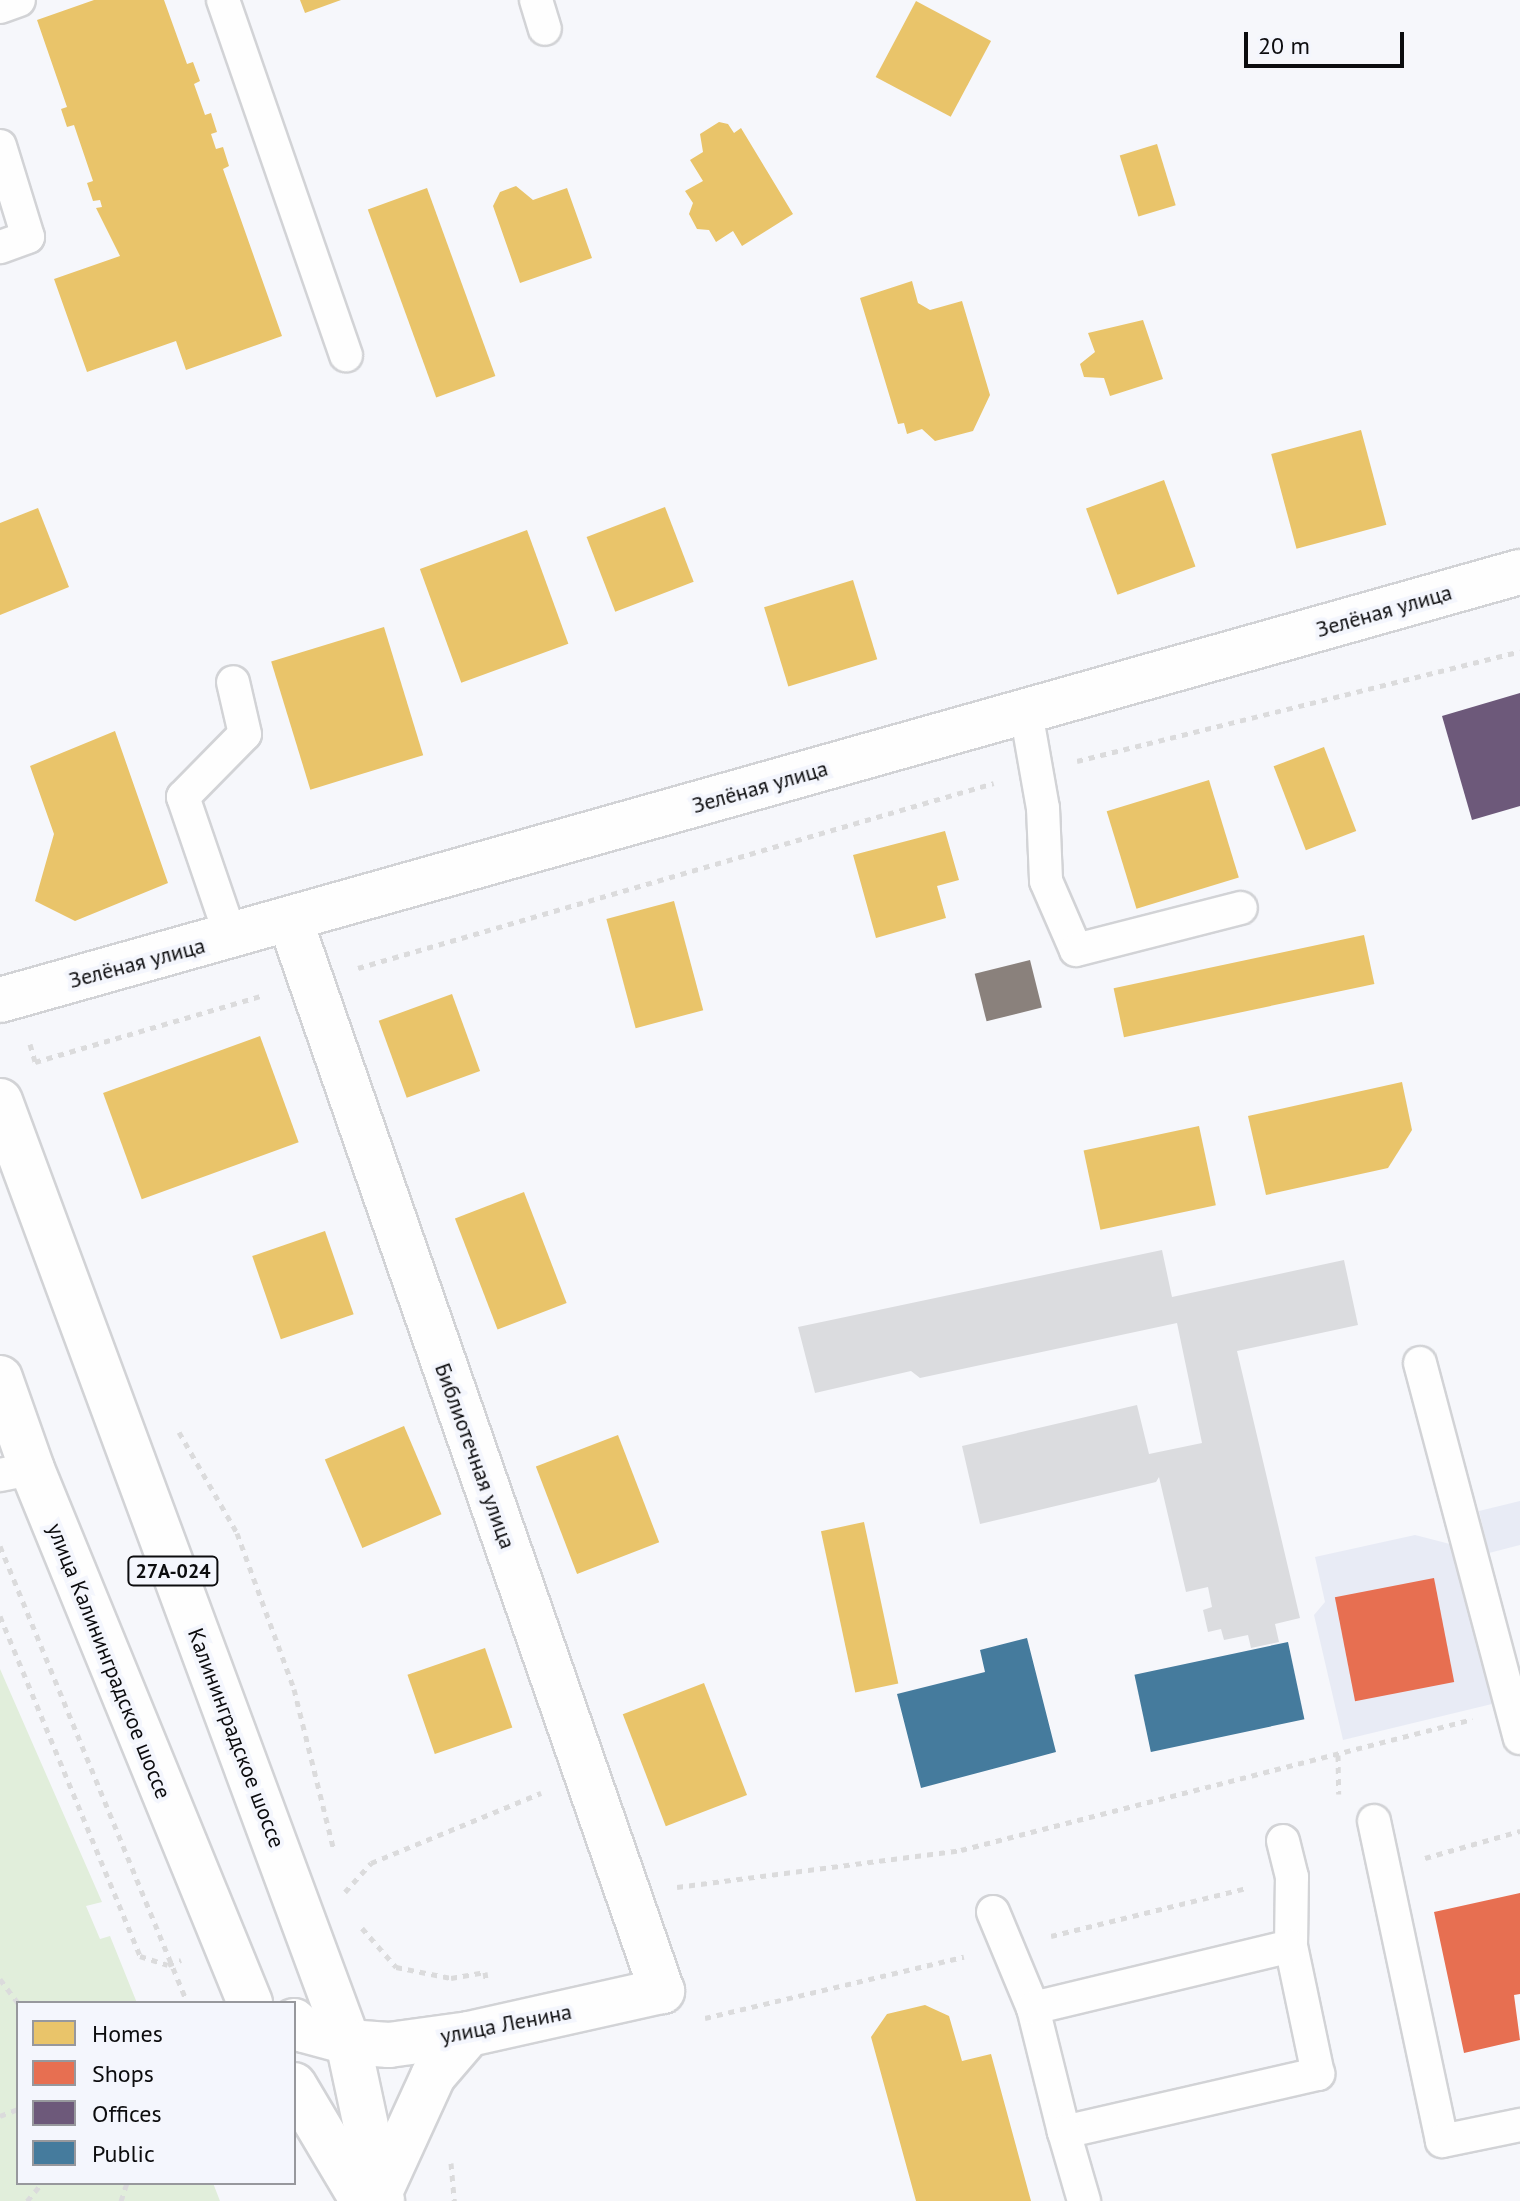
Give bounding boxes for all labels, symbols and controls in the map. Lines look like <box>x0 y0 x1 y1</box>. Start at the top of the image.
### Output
scale bar <box>1248 16 1408 66</box>
text: 20 m <box>1258 30 1310 61</box>
street label: Зелёная улица <box>1313 579 1455 643</box>
street label: Зелёная улица <box>689 755 831 819</box>
street label: Зелёная улица <box>66 932 208 994</box>
street label: Библиотечная улица <box>429 1360 521 1552</box>
street label: улица Калининградское шоссе <box>42 1519 176 1803</box>
road number: 27А-024 <box>127 1555 219 1587</box>
street label: Калининградское шоссе <box>182 1624 290 1852</box>
street label: улица Ленина <box>438 1998 574 2050</box>
legend <box>16 2001 296 2185</box>
text: Homes <box>92 2018 163 2049</box>
text: Shops <box>92 2058 154 2089</box>
text: Offices <box>92 2098 162 2129</box>
text: Public <box>92 2138 155 2169</box>

